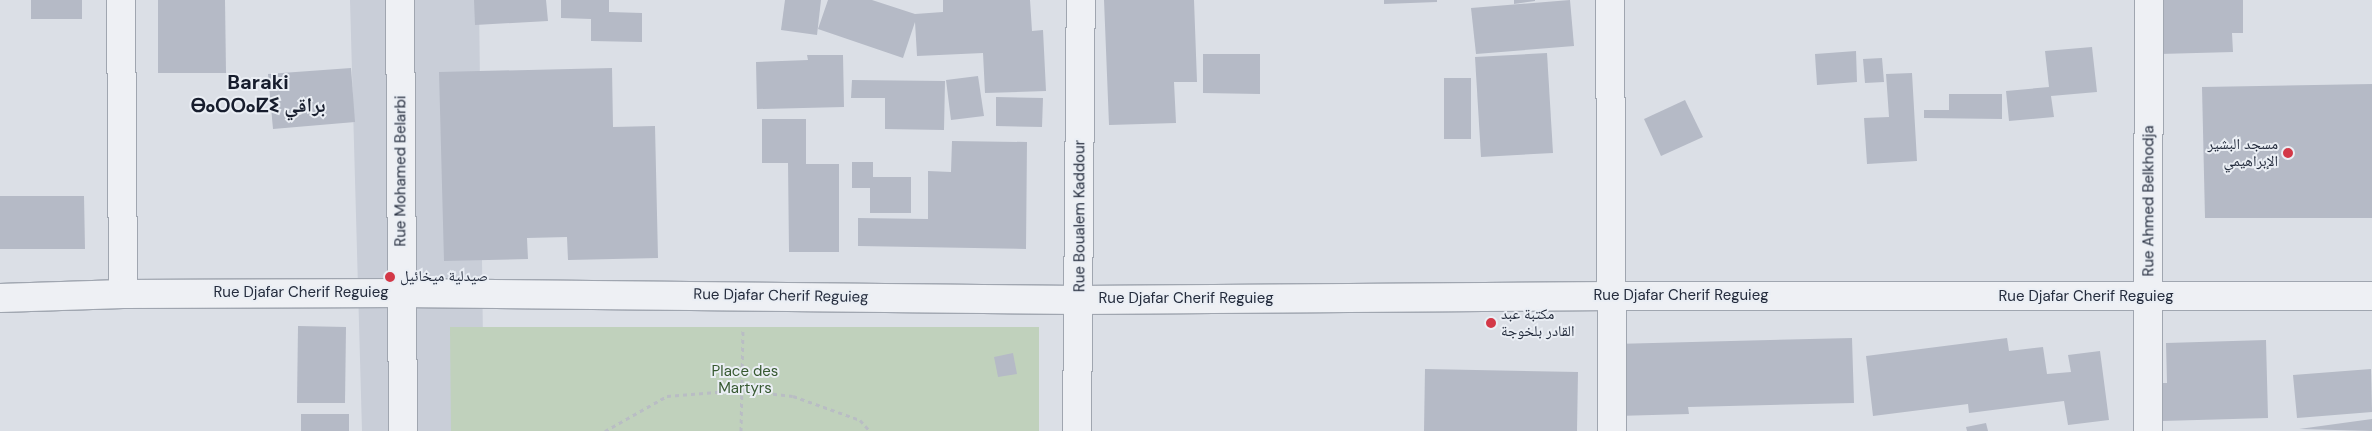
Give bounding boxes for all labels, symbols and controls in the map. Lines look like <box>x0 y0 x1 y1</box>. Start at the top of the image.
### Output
district label: Baraki ⴱⴰⵔⵔⴰⵇⵉ براقي <box>190 70 326 117</box>
street label: Rue Mohamed Belarbi <box>392 95 410 247</box>
street label: Rue Ahmed Belkhodja <box>2140 125 2158 277</box>
place label: مسجد البشير الإبراهيمي <box>2208 135 2278 170</box>
street label: Rue Boualem Kaddour <box>1071 140 1089 292</box>
marker: مسجد البشير الإبراهيمي <box>2282 147 2294 159</box>
place label: صيدلية ميخائيل <box>400 268 488 286</box>
marker: صيدلية ميخائيل <box>384 271 396 283</box>
street label: Rue Djafar Cherif Reguieg <box>213 284 389 302</box>
street label: Rue Djafar Cherif Reguieg <box>693 285 869 307</box>
street label: Rue Djafar Cherif Reguieg <box>1593 287 1769 305</box>
street label: Rue Djafar Cherif Reguieg <box>1998 288 2174 306</box>
street label: Rue Djafar Cherif Reguieg <box>1098 290 1274 308</box>
place label: مكتبة عبد القادر بلخوجة <box>1501 305 1574 340</box>
marker: مكتبة عبد القادر بلخوجة <box>1485 317 1497 329</box>
park label: Place des Martyrs <box>712 362 778 397</box>

